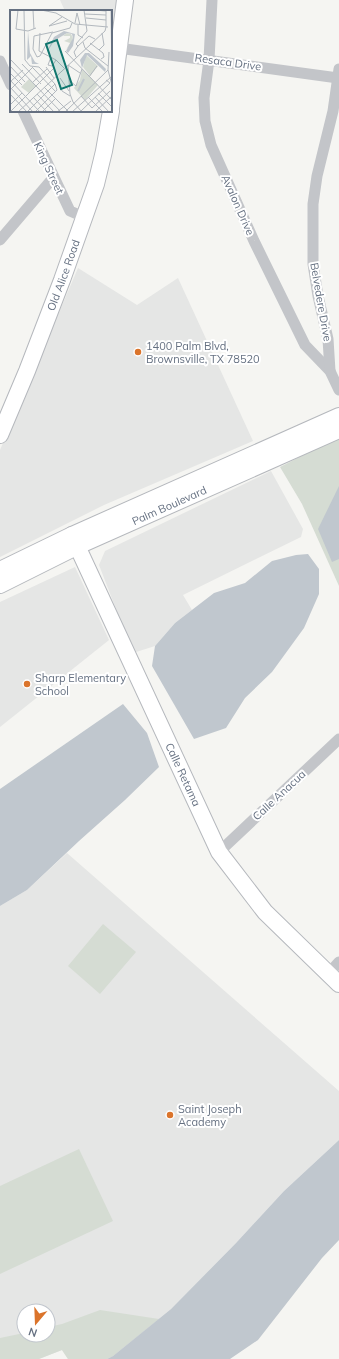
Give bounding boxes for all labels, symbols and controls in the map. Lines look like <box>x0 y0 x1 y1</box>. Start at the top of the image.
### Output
inset map <box>10 10 112 112</box>
street label: Resaca Drive <box>194 50 262 74</box>
street label: King Street <box>31 140 67 196</box>
street label: Avalon Drive <box>218 172 258 238</box>
street label: Old Alice Road <box>44 237 83 313</box>
street label: Belvedere Drive <box>307 262 335 343</box>
place label: 1400 Palm Blvd, Brownsville, TX 78520 <box>146 339 260 366</box>
marker: 1400 Palm Blvd, Brownsville, TX 78520 <box>133 347 143 357</box>
street label: Palm Boulevard <box>130 483 209 528</box>
place label: Sharp Elementary School <box>35 671 126 698</box>
marker: Sharp Elementary School <box>22 679 32 689</box>
street label: Calle Retama <box>162 741 204 808</box>
street label: Calle Anacua <box>250 767 308 823</box>
place label: Saint Joseph Academy <box>178 1102 242 1129</box>
marker: Saint Joseph Academy <box>165 1110 175 1120</box>
north arrow <box>16 1303 56 1343</box>
text: N <box>27 1324 39 1340</box>

